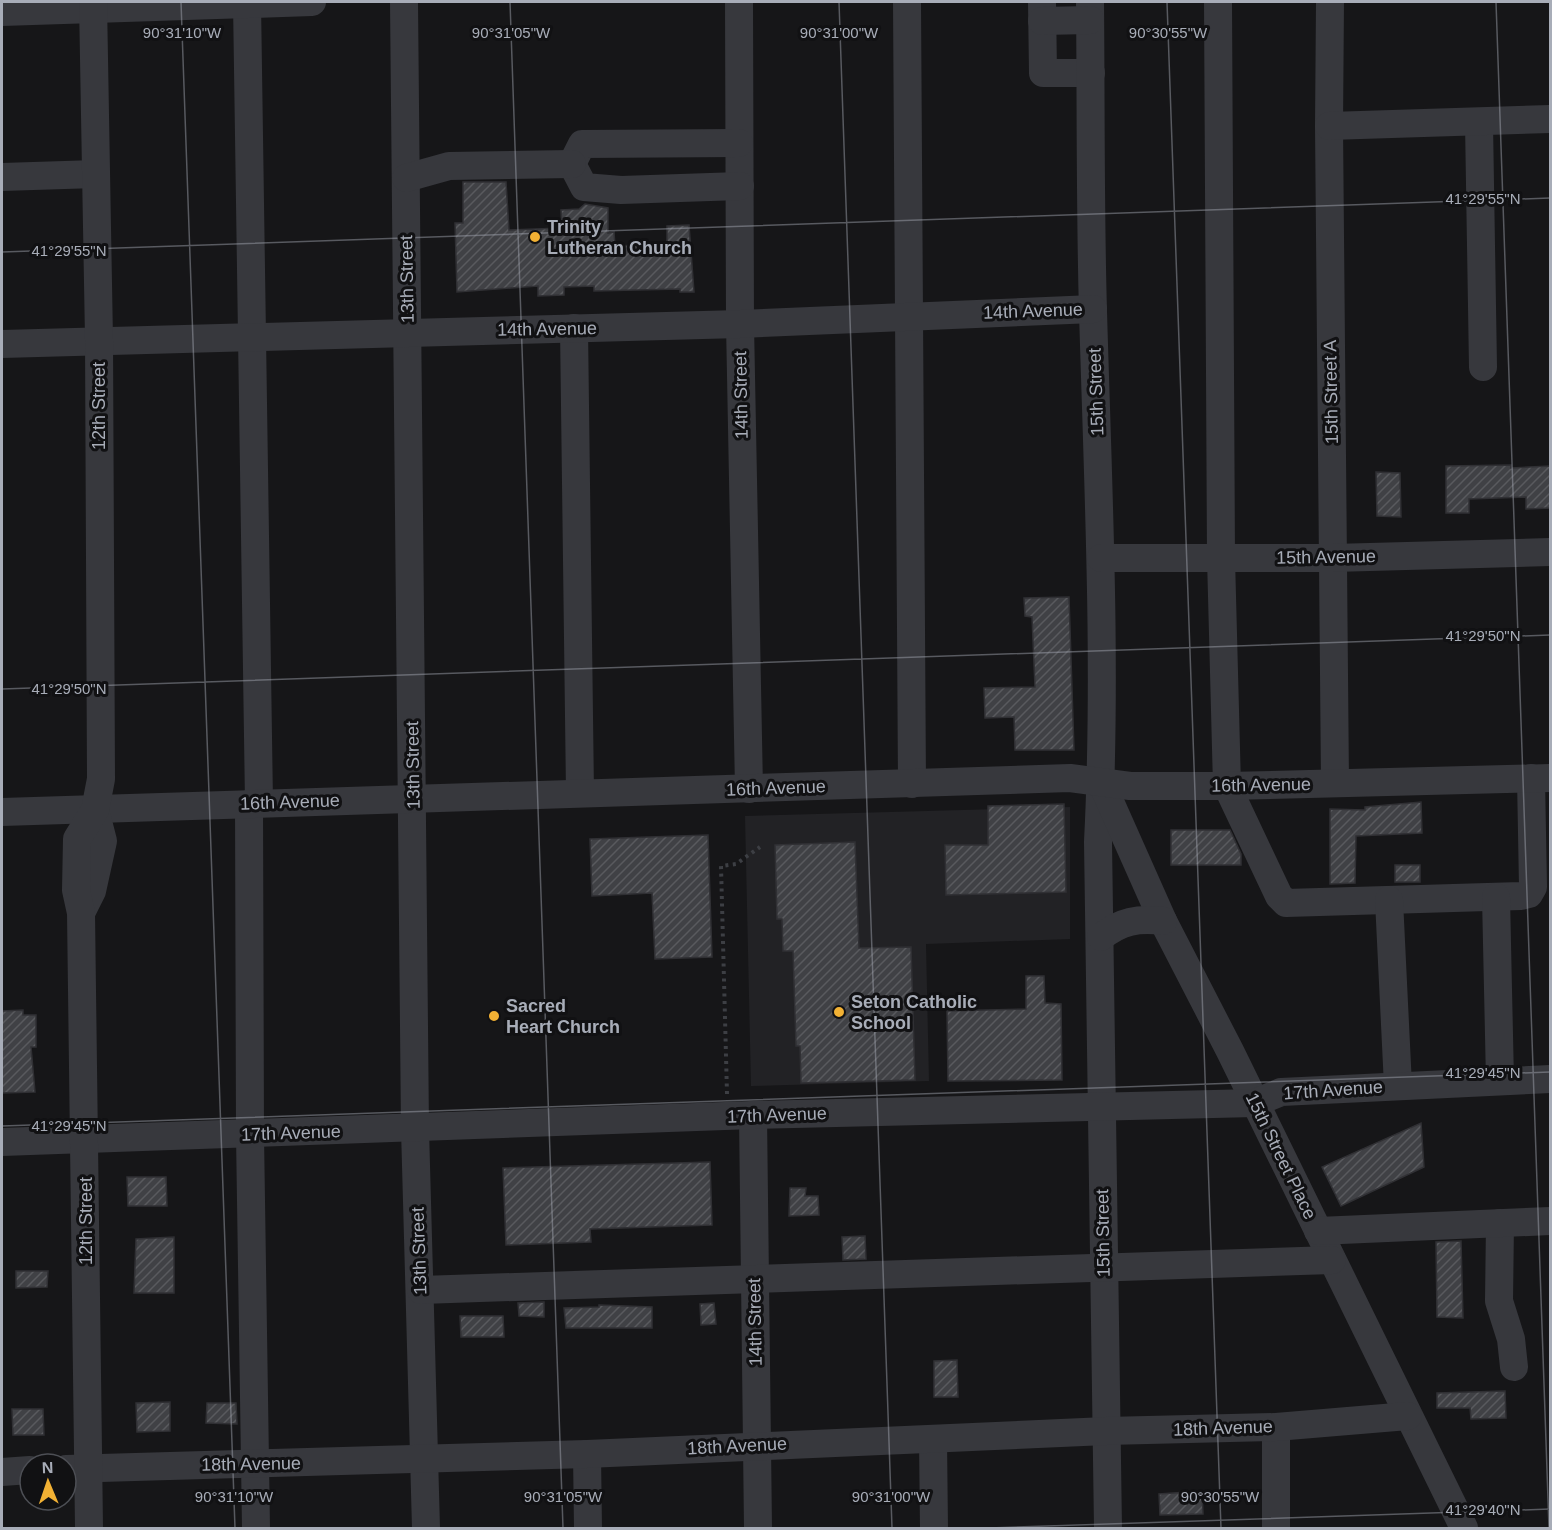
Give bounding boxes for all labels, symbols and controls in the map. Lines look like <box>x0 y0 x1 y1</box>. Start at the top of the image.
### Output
text: 90°31'10"W <box>143 24 222 41</box>
text: 90°31'05"W <box>472 24 551 41</box>
text: 90°31'00"W <box>800 24 879 41</box>
text: 90°30'55"W <box>1129 24 1208 41</box>
text: 41°29'55"N <box>1445 190 1521 207</box>
place label: Trinity Lutheran Church <box>547 217 692 258</box>
marker: Trinity Lutheran Church <box>528 230 542 244</box>
street label: 13th Street <box>396 235 418 323</box>
text: 41°29'55"N <box>31 242 107 259</box>
street label: 14th Avenue <box>983 299 1083 323</box>
street label: 14th Avenue <box>497 318 597 340</box>
street label: 15th Street A <box>1320 340 1342 444</box>
street label: 15th Street <box>1084 348 1108 436</box>
street label: 14th Street <box>730 351 752 439</box>
street label: 12th Street <box>89 362 109 450</box>
street label: 15th Avenue <box>1276 546 1376 568</box>
text: 41°29'50"N <box>1445 627 1521 644</box>
text: 41°29'50"N <box>31 680 107 697</box>
street label: 13th Street <box>402 721 424 809</box>
street label: 16th Avenue <box>1211 774 1311 796</box>
street label: 16th Avenue <box>726 776 826 800</box>
street label: 16th Avenue <box>240 790 340 814</box>
place label: Seton Catholic School <box>851 992 977 1033</box>
place label: Sacred Heart Church <box>506 996 620 1037</box>
marker: Seton Catholic School <box>832 1005 846 1019</box>
marker: Sacred Heart Church <box>487 1009 501 1023</box>
text: 41°29'45"N <box>1445 1064 1521 1081</box>
street label: 17th Avenue <box>1283 1077 1383 1103</box>
street label: 15th Street Place <box>1242 1090 1320 1222</box>
street label: 17th Avenue <box>727 1103 827 1127</box>
text: 41°29'45"N <box>31 1117 107 1134</box>
street label: 17th Avenue <box>241 1121 341 1145</box>
street label: 12th Street <box>76 1177 96 1265</box>
street label: 15th Street <box>1092 1189 1114 1277</box>
street label: 13th Street <box>407 1207 431 1295</box>
street label: 14th Street <box>744 1278 766 1366</box>
street label: 18th Avenue <box>1173 1416 1273 1440</box>
street label: 18th Avenue <box>687 1433 787 1459</box>
north arrow <box>18 1452 78 1512</box>
street label: 18th Avenue <box>201 1453 301 1475</box>
text: N <box>41 1459 54 1476</box>
text: 90°31'10"W <box>195 1488 274 1505</box>
text: 90°31'05"W <box>524 1488 603 1505</box>
text: 90°31'00"W <box>852 1488 931 1505</box>
text: 90°30'55"W <box>1181 1488 1260 1505</box>
text: 41°29'40"N <box>1445 1501 1521 1518</box>

